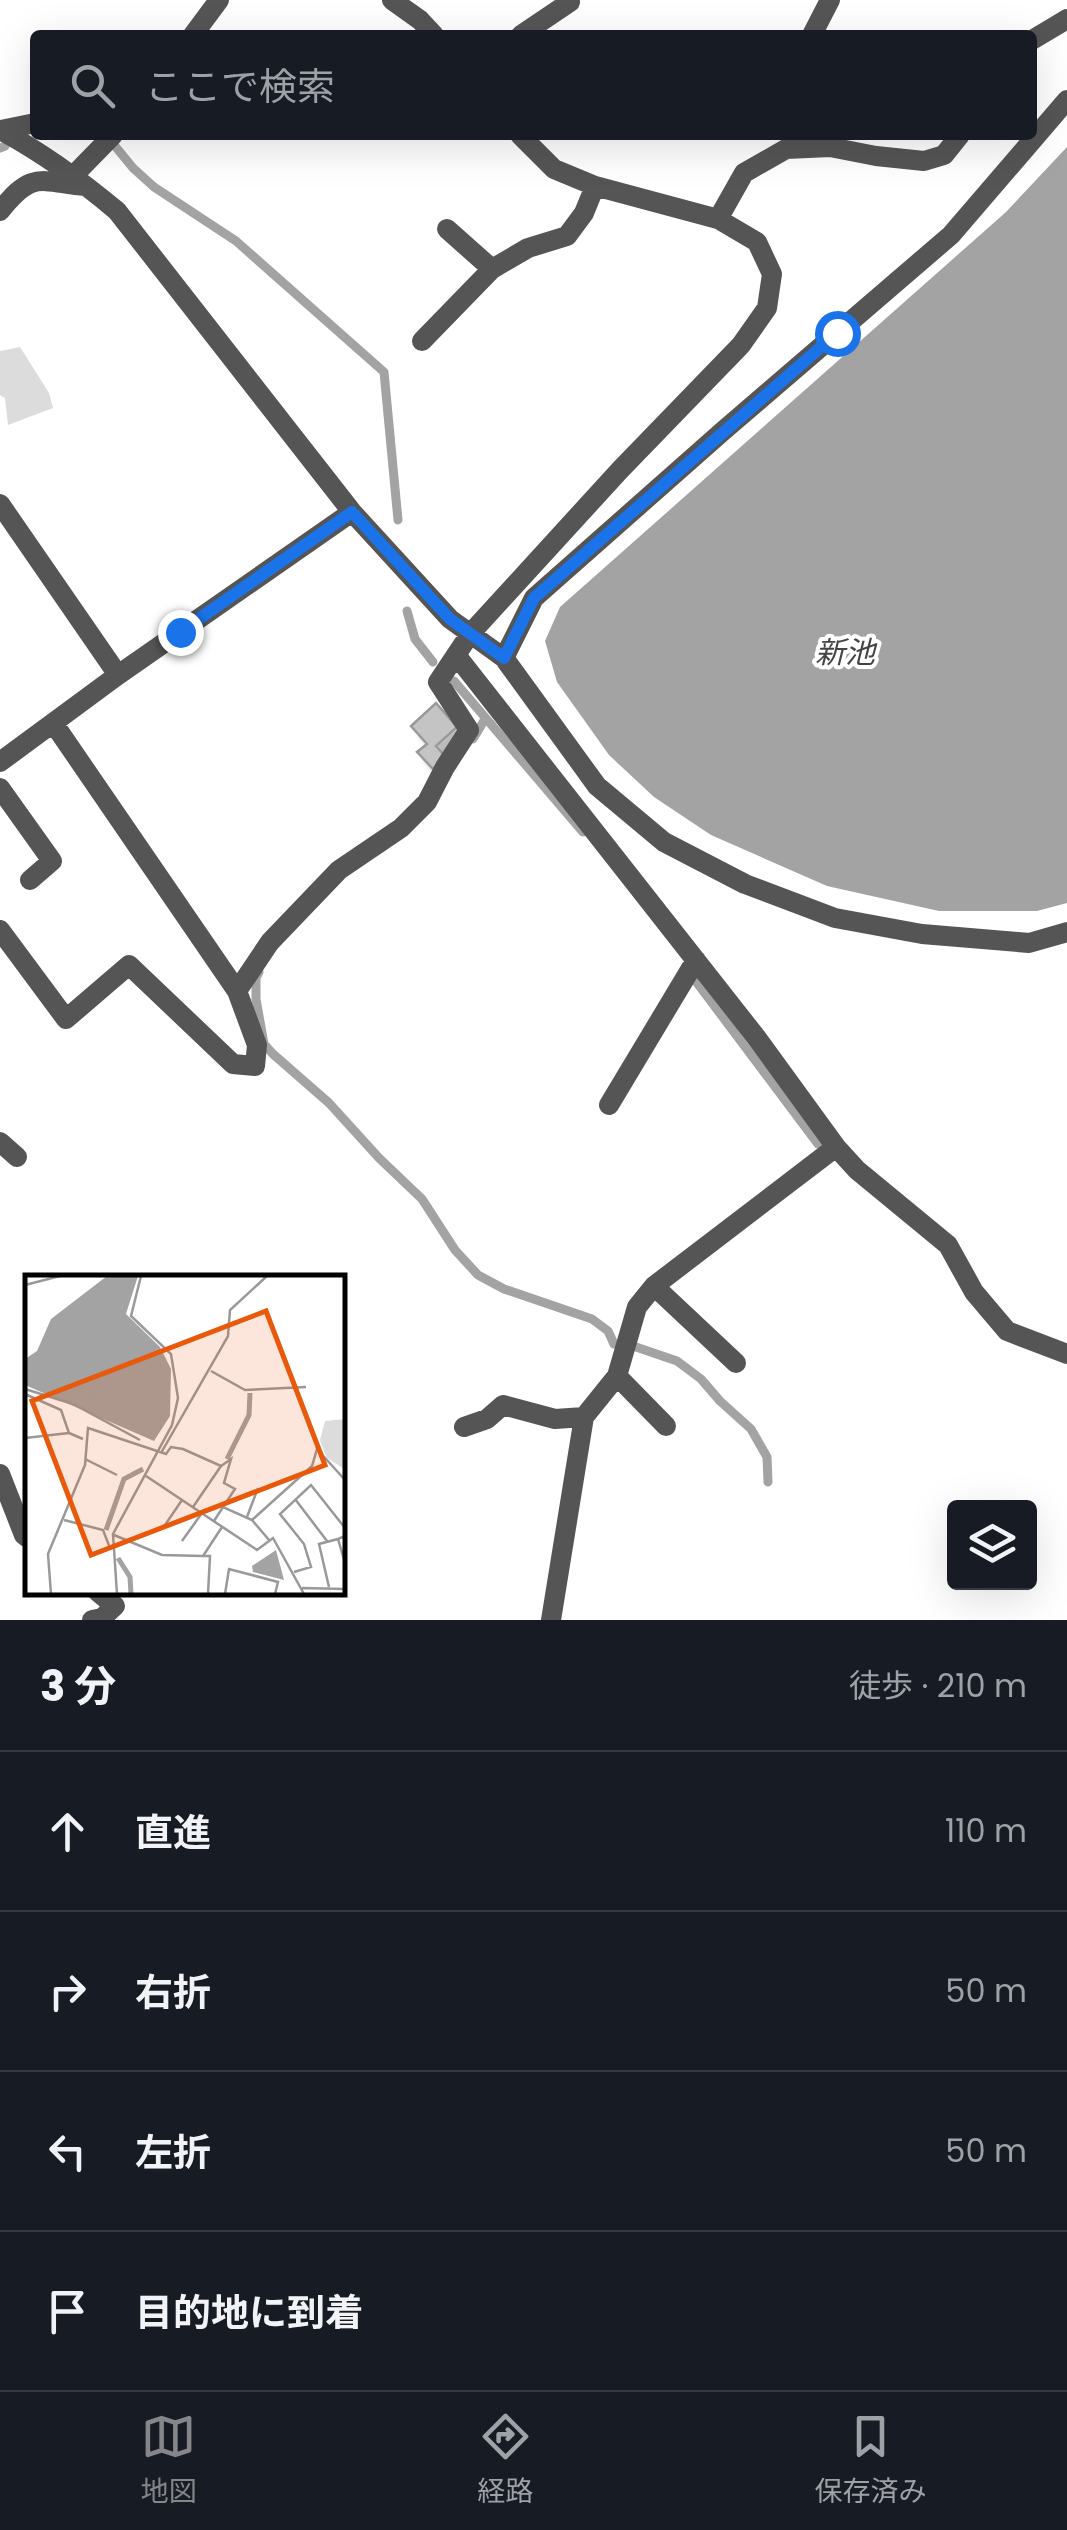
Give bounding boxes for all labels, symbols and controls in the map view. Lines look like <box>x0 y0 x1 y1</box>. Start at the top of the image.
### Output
search box <box>30 30 1037 140</box>
icon: search <box>65 58 120 113</box>
text: ここで検索 <box>145 60 335 113</box>
route start <box>815 311 861 357</box>
route end <box>158 610 204 656</box>
water label: 新池 <box>815 631 878 674</box>
inset map <box>25 1275 345 1595</box>
map controls <box>947 1500 1037 1590</box>
button: layers <box>947 1500 1037 1590</box>
text: 3 分 <box>40 1657 116 1716</box>
text: 徒歩 · 210 m <box>849 1663 1027 1708</box>
icon: ahead <box>40 1804 95 1859</box>
text: 直進 <box>135 1806 211 1859</box>
text: 110 m <box>945 1808 1027 1853</box>
icon: right <box>40 1964 95 2019</box>
text: 右折 <box>135 1966 211 2019</box>
text: 50 m <box>945 1968 1027 2013</box>
icon: left <box>40 2124 95 2179</box>
text: 左折 <box>135 2126 211 2179</box>
text: 50 m <box>945 2128 1027 2173</box>
icon: arrive <box>40 2284 95 2339</box>
text: 目的地に到着 <box>135 2286 363 2339</box>
tab: 地図 <box>140 2409 197 2513</box>
tab: 経路 <box>477 2409 534 2513</box>
tab: 保存済み <box>814 2409 927 2513</box>

